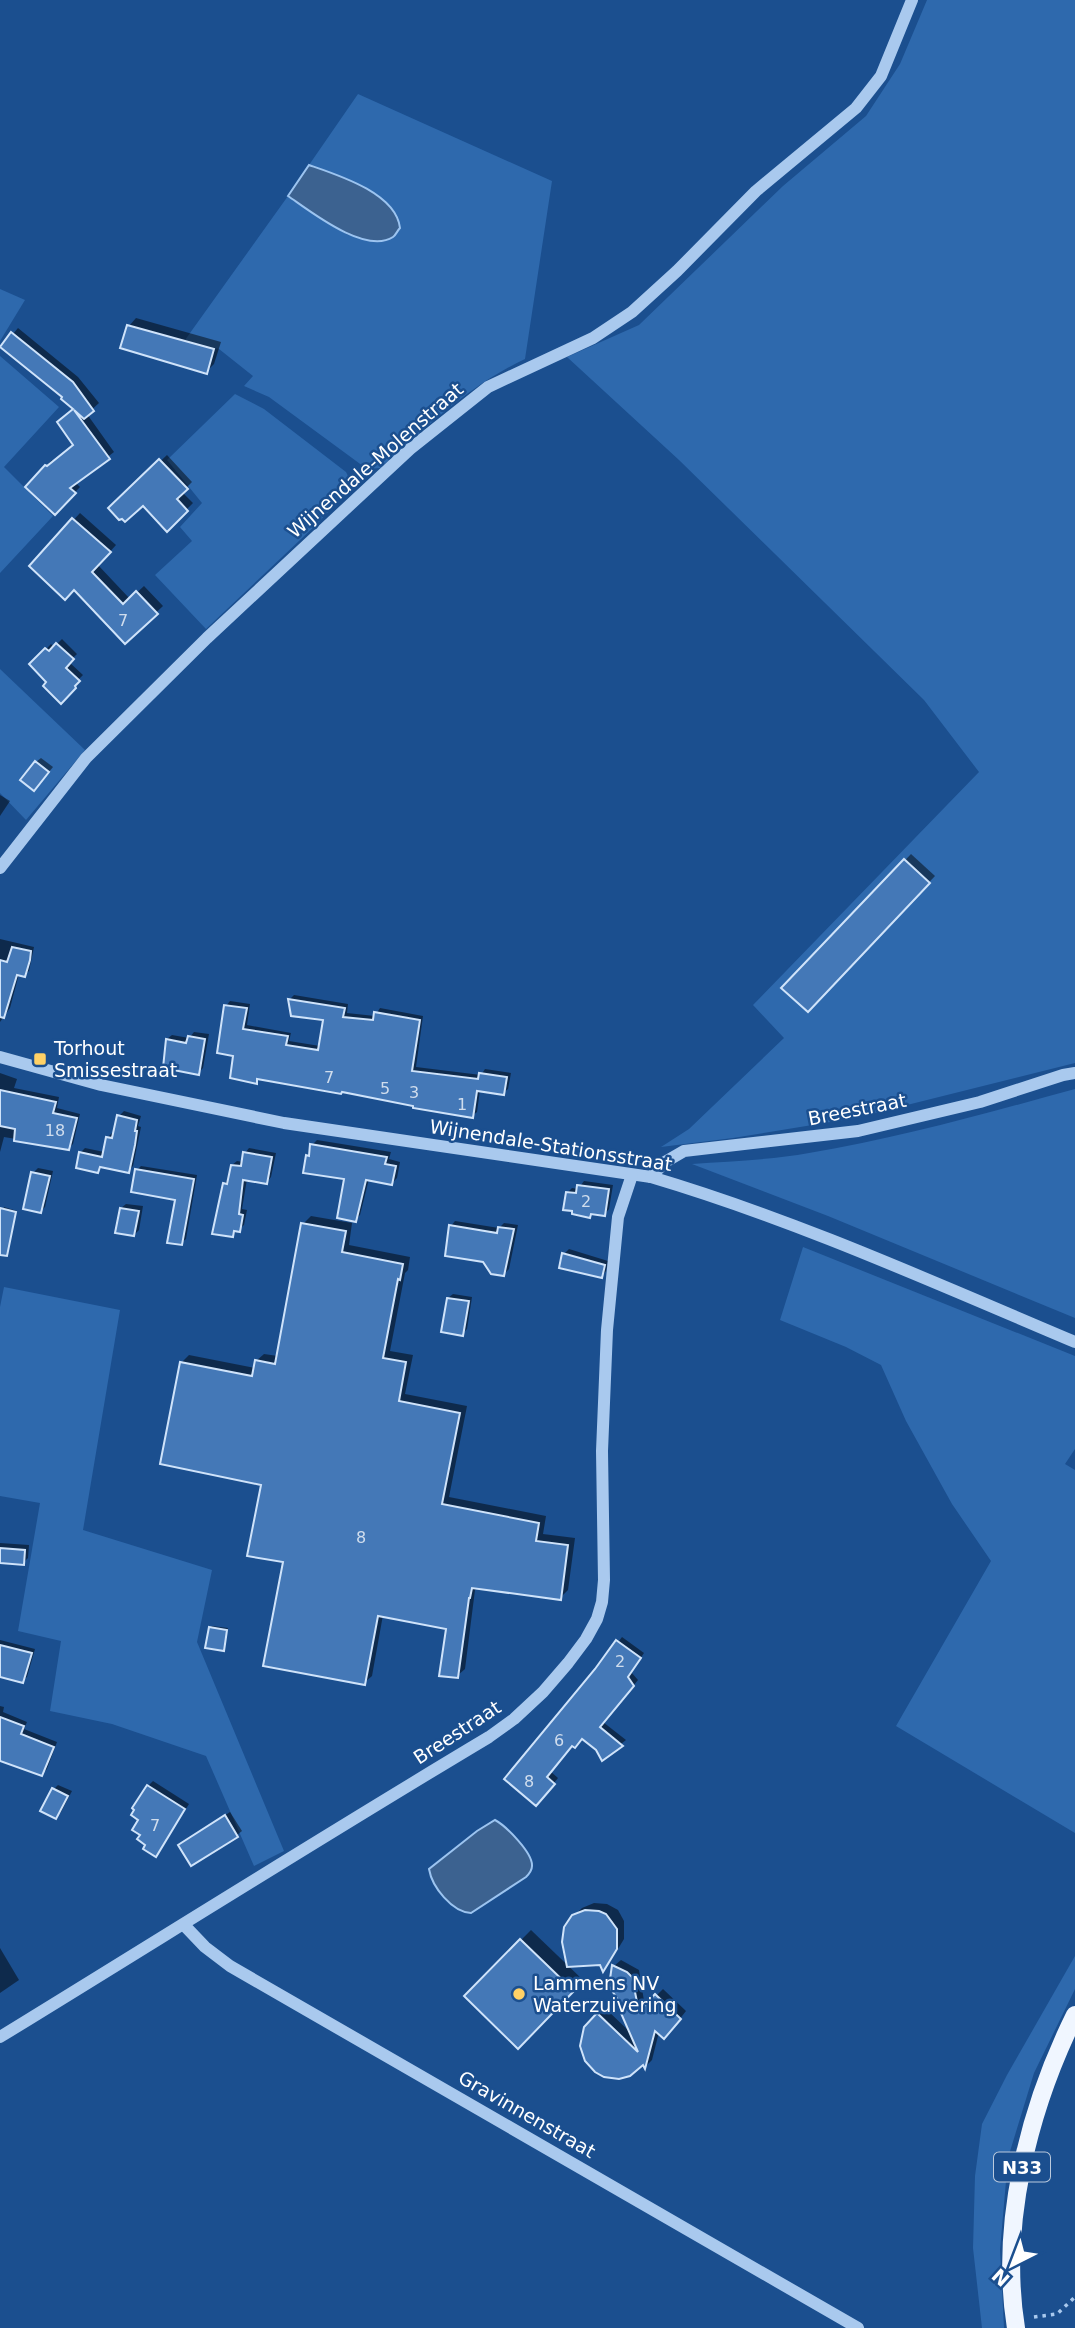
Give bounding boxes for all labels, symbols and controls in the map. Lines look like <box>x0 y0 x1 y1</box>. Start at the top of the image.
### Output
street label: Wijnendale-Molenstraat <box>283 378 467 542</box>
house number: 7 <box>118 611 128 630</box>
place label: Torhout Smissestraat <box>53 1037 177 1081</box>
marker: Torhout Smissestraat <box>32 1051 48 1067</box>
house number: 7 <box>324 1068 334 1087</box>
house number: 5 <box>380 1079 390 1098</box>
house number: 3 <box>409 1083 419 1102</box>
street label: Breestraat <box>806 1089 908 1129</box>
house number: 1 <box>457 1095 467 1114</box>
street label: Wijnendale-Stationsstraat <box>428 1115 674 1175</box>
house number: 18 <box>45 1121 65 1140</box>
house number: 2 <box>581 1192 591 1211</box>
house number: 8 <box>356 1528 366 1547</box>
house number: 2 <box>615 1652 625 1671</box>
street label: Breestraat <box>409 1696 505 1768</box>
house number: 6 <box>554 1731 564 1750</box>
house number: 8 <box>524 1772 534 1791</box>
house number: 7 <box>150 1816 160 1835</box>
place label: Lammens NV Waterzuivering <box>533 1972 677 2016</box>
marker: Lammens NV Waterzuivering <box>511 1986 527 2002</box>
street label: Gravinnenstraat <box>455 2066 599 2162</box>
road number: N33 <box>994 2152 1050 2182</box>
north arrow <box>977 2230 1047 2300</box>
text: N <box>987 2264 1014 2291</box>

